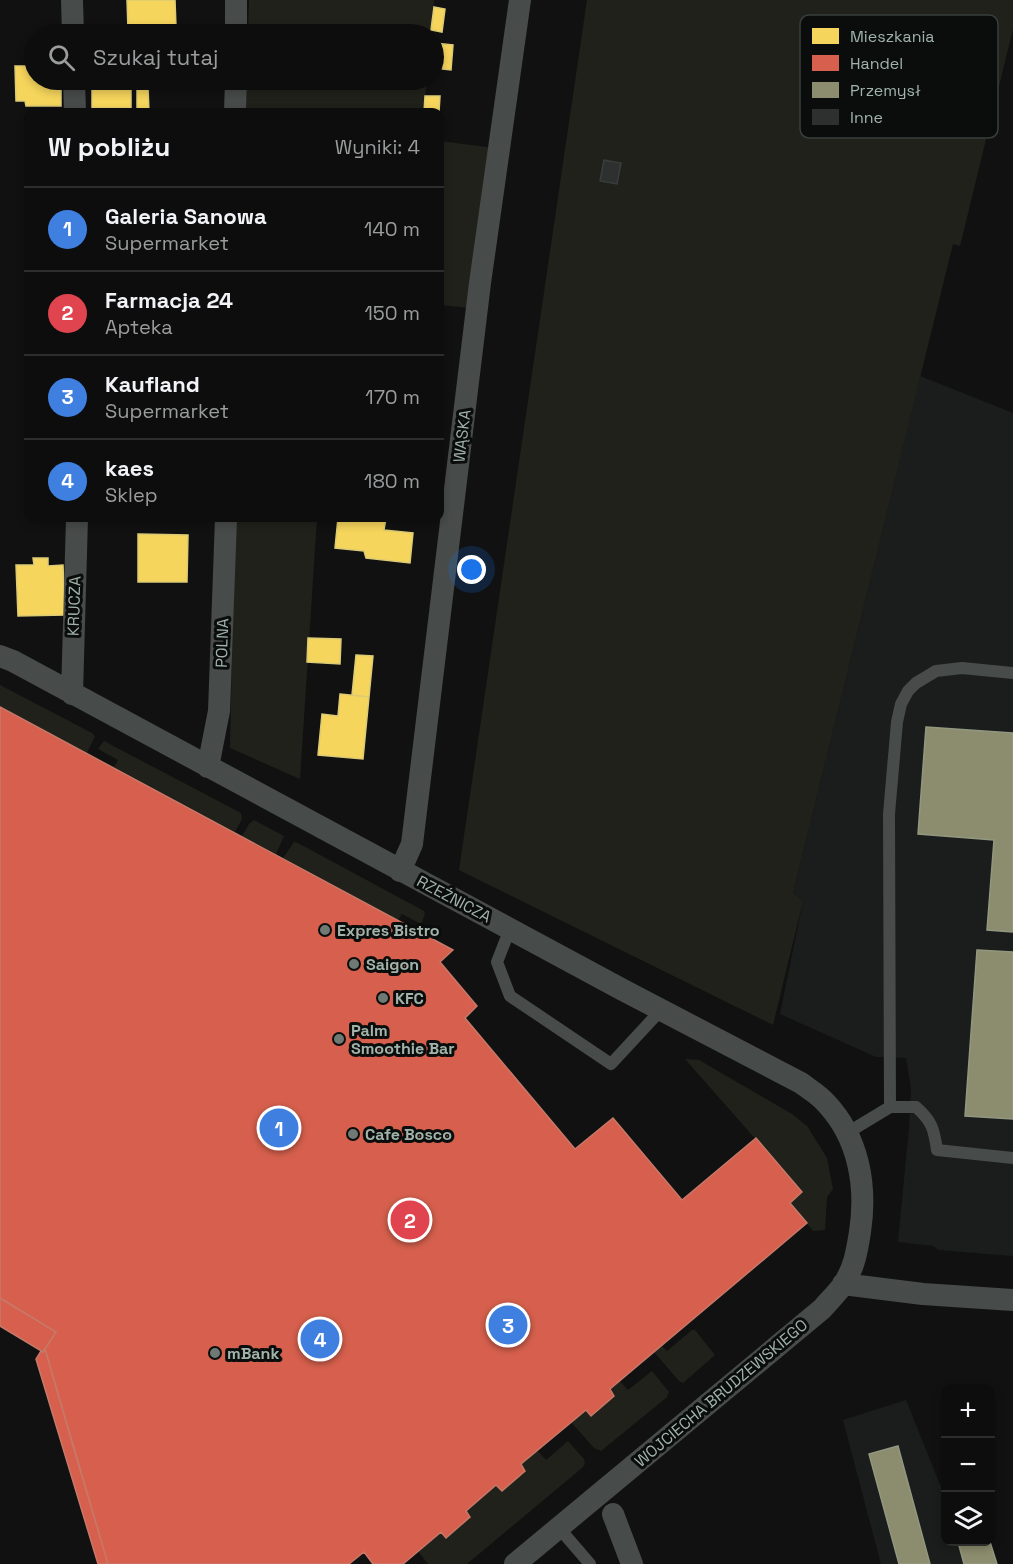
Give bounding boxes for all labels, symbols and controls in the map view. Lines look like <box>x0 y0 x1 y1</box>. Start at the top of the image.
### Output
legend <box>800 15 998 138</box>
search box <box>24 24 444 90</box>
text: Mieszkania <box>850 26 935 47</box>
icon: search <box>45 41 78 74</box>
text: Szukaj tutaj <box>93 43 218 71</box>
text: Handel <box>850 53 903 74</box>
text: Przemysł <box>850 80 921 101</box>
text: Inne <box>850 107 883 128</box>
text: W pobliżu <box>48 130 170 164</box>
text: Wyniki: 4 <box>335 134 420 160</box>
text: Galeria Sanowa <box>105 202 267 230</box>
text: 1 <box>63 216 72 242</box>
text: 140 m <box>364 216 420 242</box>
text: Supermarket <box>105 230 229 256</box>
text: Farmacja 24 <box>105 286 233 314</box>
text: 2 <box>62 300 73 326</box>
text: 150 m <box>365 300 420 326</box>
text: Apteka <box>105 314 173 340</box>
text: Kaufland <box>105 370 200 398</box>
text: 3 <box>61 384 74 410</box>
text: 170 m <box>365 384 420 410</box>
text: Supermarket <box>105 398 229 424</box>
street label: WĄSKA <box>448 408 476 464</box>
text: kaes <box>105 454 154 482</box>
text: 4 <box>61 468 74 494</box>
text: 180 m <box>364 468 420 494</box>
text: Sklep <box>105 482 158 508</box>
your location <box>457 555 486 584</box>
street label: KRUCZA <box>62 576 86 636</box>
street label: POLNA <box>211 618 233 668</box>
street label: RZEŹNICZA <box>413 871 495 927</box>
place label: Expres Bistro <box>337 920 440 941</box>
marker: Expres Bistro <box>318 923 332 937</box>
place label: Saigon <box>366 954 419 975</box>
marker: Saigon <box>347 957 361 971</box>
place label: KFC <box>395 988 424 1009</box>
marker: KFC <box>376 991 390 1005</box>
place label: Palm Smoothie Bar <box>351 1020 455 1059</box>
marker: Palm Smoothie Bar <box>332 1032 346 1046</box>
pin: 1 <box>260 1106 298 1150</box>
place label: Cafe Bosco <box>365 1124 452 1145</box>
marker: Cafe Bosco <box>346 1127 360 1141</box>
pin: 2 <box>390 1198 430 1242</box>
pin: 3 <box>488 1302 528 1348</box>
street label: WOJCIECHA BRUDZEWSKIEGO <box>630 1314 812 1472</box>
pin: 4 <box>300 1316 340 1362</box>
place label: mBank <box>227 1343 279 1364</box>
marker: mBank <box>208 1346 222 1360</box>
map controls <box>941 1384 995 1546</box>
button: + <box>941 1384 995 1438</box>
button: − <box>941 1438 995 1492</box>
button: layers <box>941 1492 995 1546</box>

